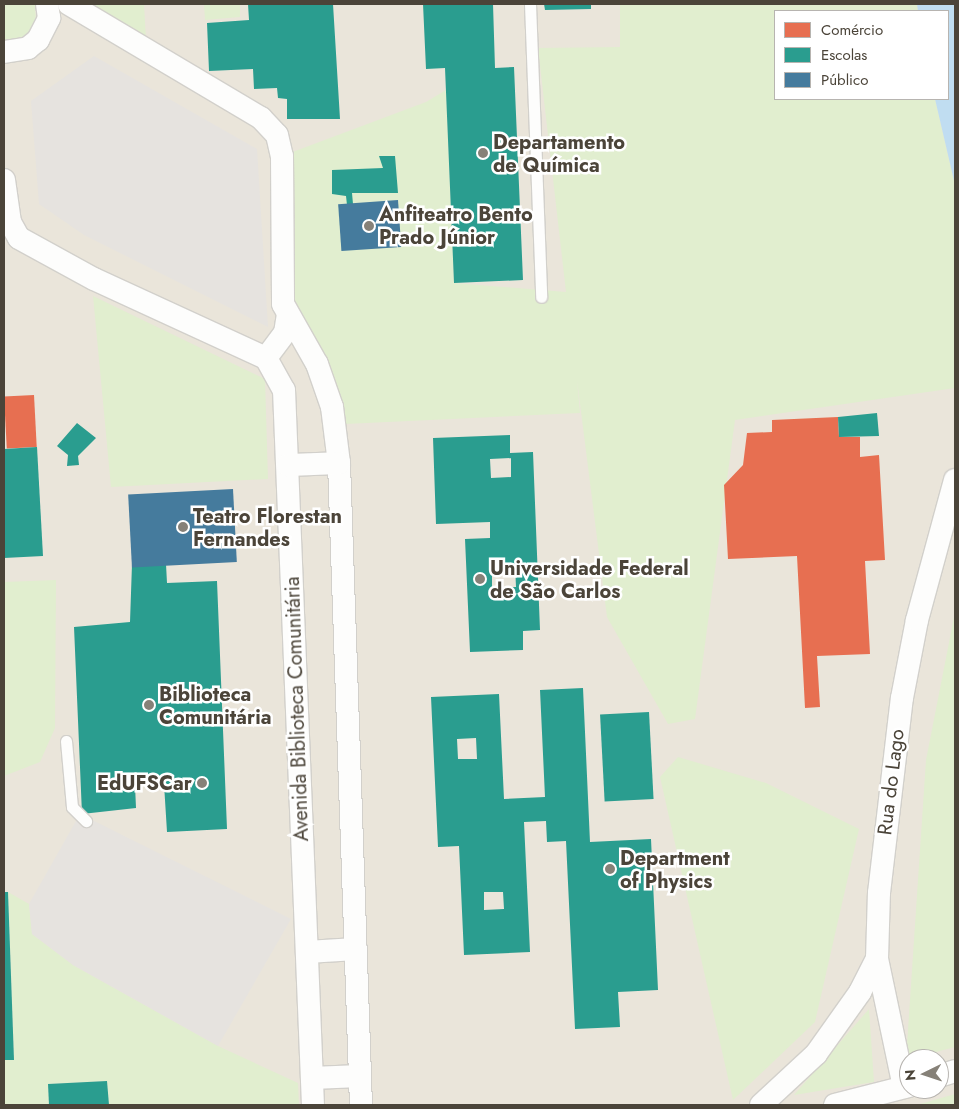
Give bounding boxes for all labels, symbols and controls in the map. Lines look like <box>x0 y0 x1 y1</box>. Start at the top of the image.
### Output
legend <box>774 10 949 100</box>
text: Comércio <box>821 19 883 41</box>
text: Escolas <box>821 44 867 66</box>
text: Público <box>821 69 868 91</box>
place label: Departamento de Química <box>493 130 625 177</box>
marker: Departamento de Química <box>477 147 489 159</box>
place label: Anfiteatro Bento Prado Júnior <box>379 203 533 250</box>
marker: Anfiteatro Bento Prado Júnior <box>363 220 375 232</box>
place label: Teatro Florestan Fernandes <box>193 504 342 551</box>
marker: Teatro Florestan Fernandes <box>177 521 189 533</box>
place label: Universidade Federal de São Carlos <box>490 556 689 603</box>
marker: Universidade Federal de São Carlos <box>474 573 486 585</box>
street label: Avenida Biblioteca Comunitária <box>280 576 314 842</box>
place label: Biblioteca Comunitária <box>159 682 271 729</box>
marker: Biblioteca Comunitária <box>143 699 155 711</box>
street label: Rua do Lago <box>873 728 909 836</box>
place label: EdUFSCar <box>97 771 192 795</box>
marker: EdUFSCar <box>196 777 208 789</box>
place label: Department of Physics <box>620 846 730 893</box>
marker: Department of Physics <box>604 863 616 875</box>
north arrow <box>899 1049 949 1099</box>
text: N <box>900 1069 920 1081</box>

